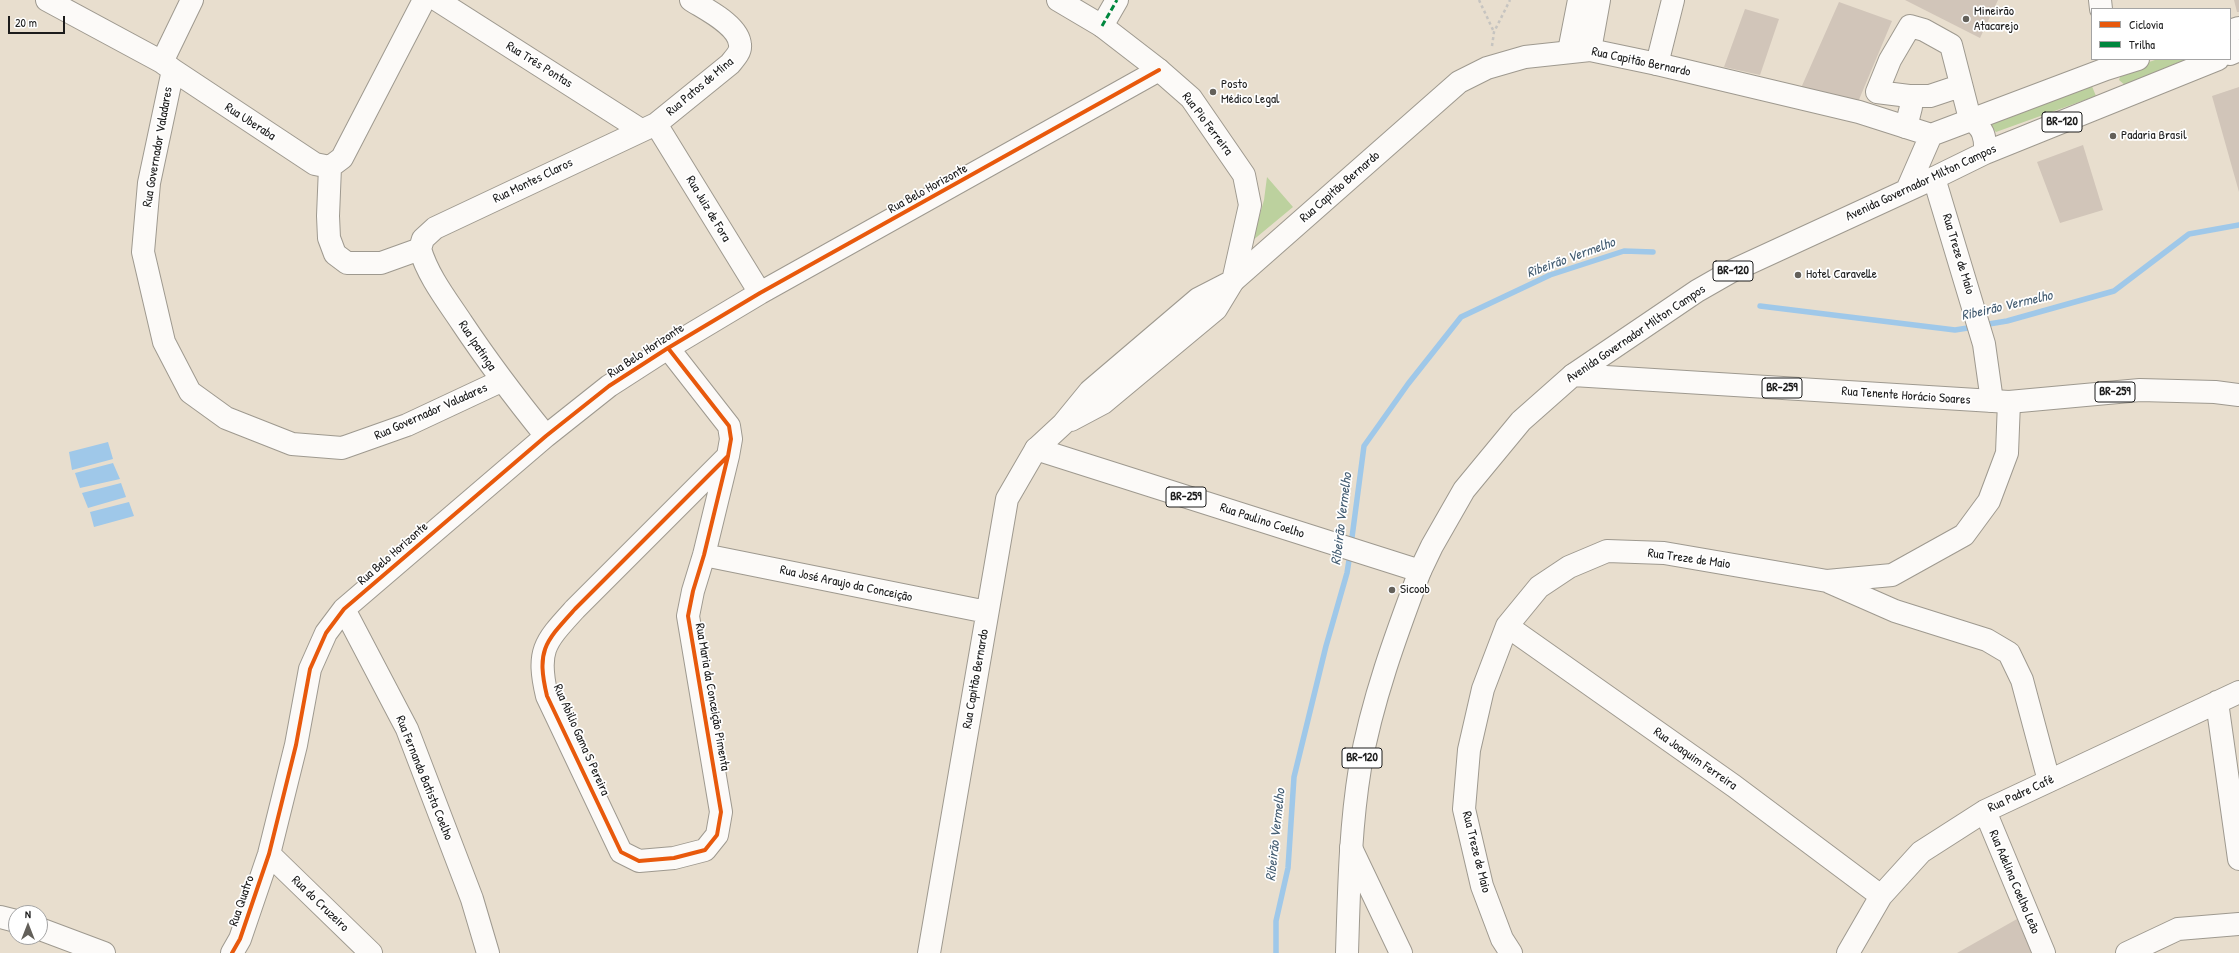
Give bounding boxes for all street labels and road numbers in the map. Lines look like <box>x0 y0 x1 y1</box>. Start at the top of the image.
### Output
street label: Rua Três Pontas <box>503 38 575 92</box>
street label: Rua Capitão Bernardo <box>1590 44 1692 80</box>
street label: Rua Patos de Mina <box>663 54 737 120</box>
street label: Rua Governador Valadares <box>140 86 176 208</box>
street label: Rua Pio Ferreira <box>1178 89 1236 159</box>
street label: Rua Uberaba <box>222 100 278 144</box>
road number: BR-120 <box>2042 112 2082 132</box>
street label: Avenida Governador Milton Campos <box>1843 141 1999 225</box>
street label: Rua Capitão Bernardo <box>1297 148 1383 226</box>
street label: Rua Montes Claros <box>491 155 575 207</box>
street label: Rua Belo Horizonte <box>886 161 970 217</box>
street label: Rua Juiz de Fora <box>682 173 734 245</box>
street label: Rua Treze de Maio <box>1938 212 1978 296</box>
road number: BR-120 <box>1713 261 1753 281</box>
street label: Avenida Governador Milton Campos <box>1564 282 1708 386</box>
street label: Rua Ipatinga <box>455 318 499 374</box>
street label: Rua Belo Horizonte <box>605 320 687 382</box>
road number: BR-259 <box>1762 378 1802 398</box>
street label: Rua Governador Valadares <box>372 380 490 444</box>
road number: BR-259 <box>2095 382 2135 402</box>
street label: Rua Tenente Horácio Soares <box>1841 384 1971 408</box>
road number: BR-259 <box>1166 487 1206 507</box>
street label: Rua Paulino Coelho <box>1218 500 1306 542</box>
street label: Rua Belo Horizonte <box>355 519 431 589</box>
street label: Rua Treze de Maio <box>1647 545 1731 573</box>
street label: Rua José Araujo da Conceição <box>778 562 914 606</box>
street label: Rua Maria da Conceição Pimenta <box>691 622 733 772</box>
street label: Rua Capitão Bernardo <box>960 628 992 730</box>
street label: Rua Abilio Gama S Pereira <box>549 682 613 798</box>
street label: Rua Fernando Batista Coelho <box>392 714 456 842</box>
street label: Rua Joaquim Ferreira <box>1650 724 1740 794</box>
road number: BR-120 <box>1342 748 1382 768</box>
street label: Rua Padre Café <box>1986 772 2056 816</box>
street label: Rua Treze de Maio <box>1458 810 1494 894</box>
street label: Rua Adelina Coelho Leão <box>1985 828 2043 936</box>
street label: Rua do Cruzeiro <box>288 873 352 935</box>
street label: Rua Quatro <box>226 874 258 928</box>

